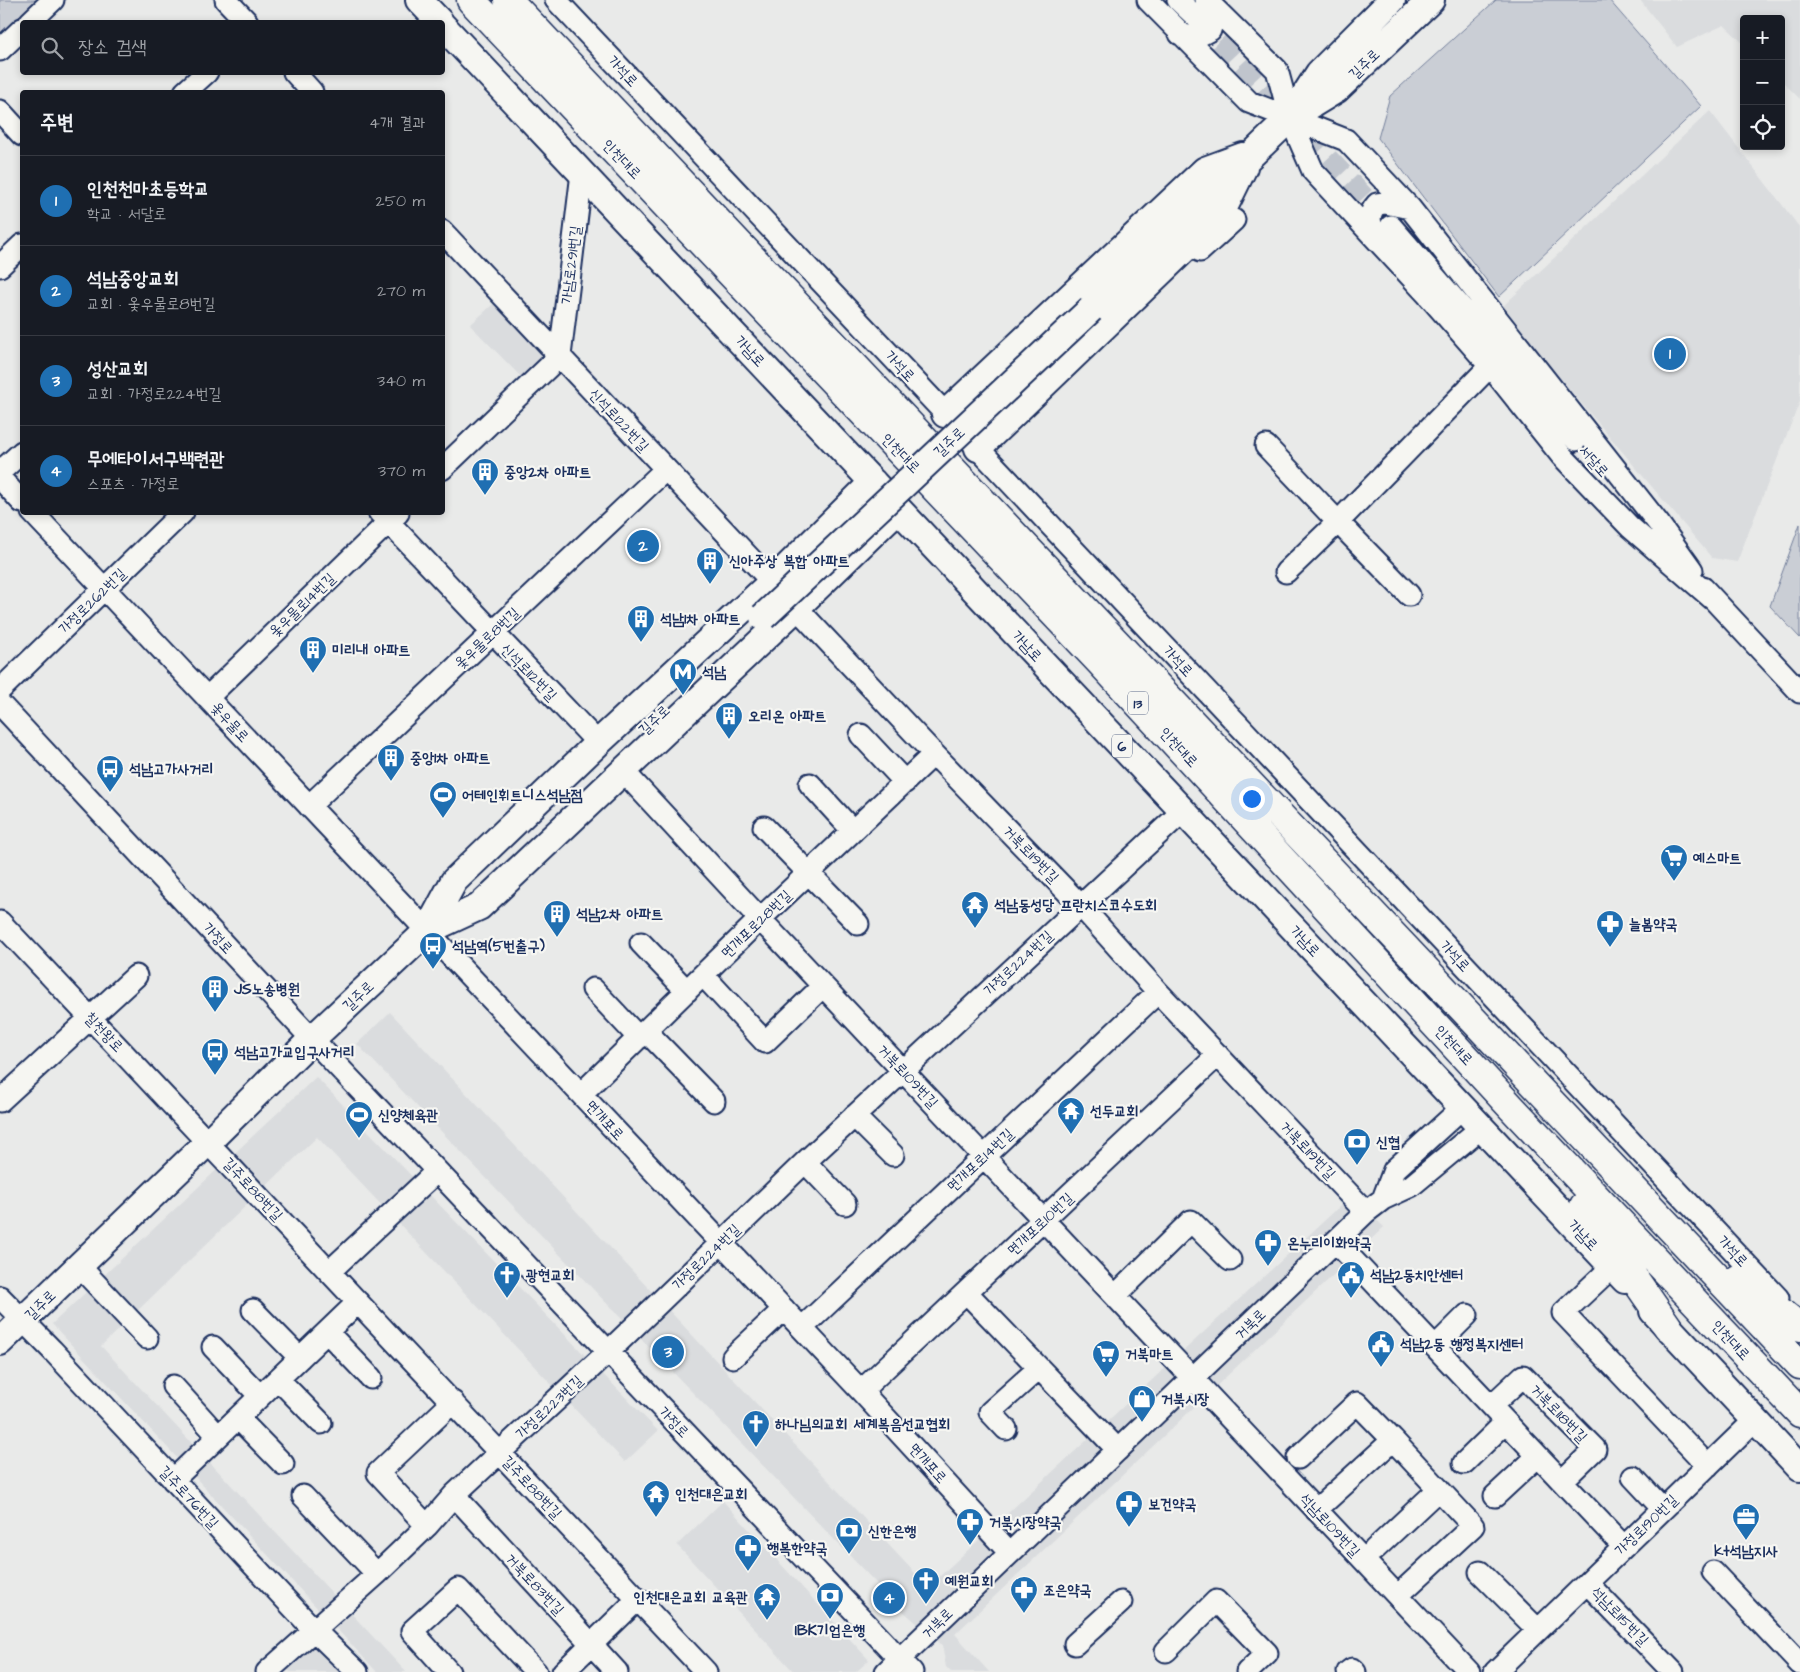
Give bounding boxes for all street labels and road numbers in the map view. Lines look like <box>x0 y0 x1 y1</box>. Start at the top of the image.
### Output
street label: 길주로 <box>1344 44 1385 84</box>
street label: 가석로 <box>603 51 643 92</box>
street label: 인천대로 <box>597 135 646 184</box>
street label: 가남로291번길 <box>556 224 587 306</box>
street label: 가남로 <box>730 331 770 372</box>
street label: 가석로 <box>880 346 920 387</box>
street label: 신석로122번길 <box>584 384 653 457</box>
street label: 길주로 <box>929 422 970 462</box>
street label: 인천대로 <box>876 429 925 478</box>
street label: 서달로 <box>1574 441 1613 482</box>
street label: 가정로262번길 <box>54 564 131 639</box>
street label: 옻우물로14번길 <box>265 568 340 642</box>
street label: 옻우물로8번길 <box>450 603 525 674</box>
street label: 가남로 <box>1007 626 1047 667</box>
street label: 신석로112번길 <box>496 639 561 706</box>
street label: 가석로 <box>1158 641 1198 682</box>
road number: 13 <box>1128 691 1148 714</box>
street label: 옻우물로 <box>205 698 254 747</box>
street label: 길주로 <box>634 700 675 740</box>
street label: 인천대로 <box>1154 723 1203 772</box>
road number: 6 <box>1112 734 1132 758</box>
street label: 거북로119번길 <box>998 821 1063 888</box>
street label: 면개포로28번길 <box>716 885 796 963</box>
street label: 가정로 <box>198 918 238 959</box>
street label: 가남로 <box>1285 921 1325 962</box>
street label: 가정로224번길 <box>979 926 1058 1001</box>
street label: 가석로 <box>1435 936 1475 977</box>
street label: 길주로 <box>338 976 379 1016</box>
street label: 칠천왕로 <box>79 1008 128 1057</box>
street label: 인천대로 <box>1429 1021 1478 1070</box>
street label: 거북로109번길 <box>873 1040 943 1113</box>
street label: 면개포로 <box>580 1096 629 1145</box>
street label: 거북로119번길 <box>1275 1117 1340 1184</box>
street label: 면개포로14번길 <box>942 1124 1018 1197</box>
street label: 길주로88번길 <box>218 1153 288 1226</box>
street label: 면개포로10번길 <box>1003 1188 1078 1261</box>
street label: 가남로 <box>1563 1215 1603 1256</box>
street label: 가정로224번길 <box>667 1219 745 1295</box>
street label: 가석로 <box>1713 1231 1753 1272</box>
street label: 길주로 <box>20 1285 61 1325</box>
street label: 거북로 <box>1230 1304 1271 1344</box>
street label: 인천대로 <box>1706 1316 1755 1365</box>
street label: 가정로223번길 <box>511 1371 588 1444</box>
street label: 거북로118번길 <box>1525 1379 1592 1447</box>
street label: 가정로 <box>654 1402 694 1443</box>
street label: 면개포로 <box>904 1438 952 1488</box>
street label: 길주로88번길 <box>497 1451 567 1524</box>
street label: 길주로76번길 <box>154 1461 223 1533</box>
street label: 석남로109번길 <box>1295 1489 1365 1562</box>
street label: 가정로190번길 <box>1610 1490 1683 1561</box>
street label: 거북로83번길 <box>500 1549 569 1620</box>
street label: 석남로115번길 <box>1586 1582 1653 1651</box>
street label: 거북로 <box>917 1603 958 1643</box>

